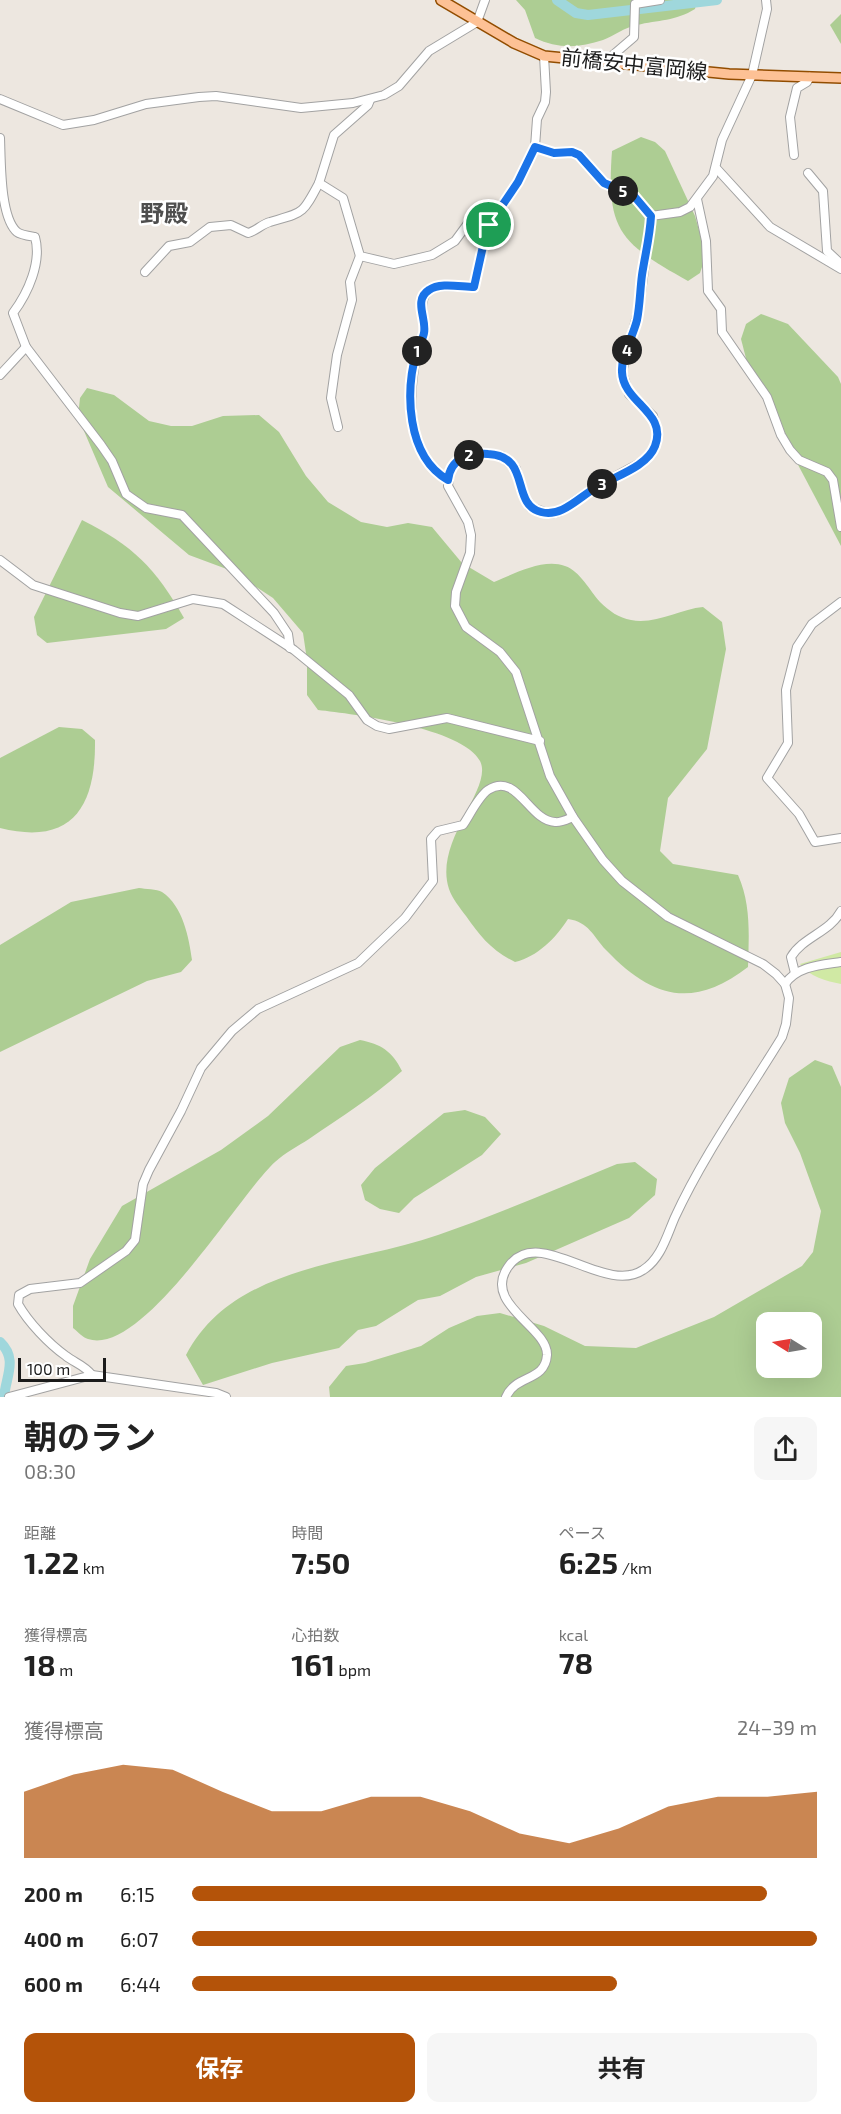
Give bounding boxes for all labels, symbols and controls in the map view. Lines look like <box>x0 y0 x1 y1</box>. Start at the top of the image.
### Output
street label: 前橋安中富岡線 <box>560 43 709 84</box>
pin: 5 <box>608 176 638 206</box>
text: 5 <box>619 181 627 200</box>
district label: 野殿 <box>140 198 188 227</box>
pin <box>463 199 514 250</box>
icon: arrive <box>472 208 505 241</box>
pin: 4 <box>612 335 642 365</box>
pin: 1 <box>402 336 432 366</box>
text: 4 <box>622 340 632 359</box>
text: 1 <box>414 341 420 360</box>
pin: 2 <box>454 440 484 470</box>
text: 2 <box>464 445 474 464</box>
pin: 3 <box>587 469 617 499</box>
text: 3 <box>597 474 607 493</box>
north arrow <box>756 1312 822 1378</box>
map controls <box>756 1312 822 1378</box>
scale bar <box>18 1355 106 1382</box>
text: 100 m <box>27 1359 70 1378</box>
text: 朝のラン <box>24 1416 156 1456</box>
button: share <box>754 1417 817 1480</box>
text: 08:30 <box>24 1459 76 1483</box>
text: 距離 <box>24 1523 56 1542</box>
text: 時間 <box>291 1523 323 1542</box>
text: ペース <box>559 1523 606 1542</box>
text: 1.22 <box>24 1544 79 1580</box>
text: 7:50 <box>291 1544 350 1580</box>
text: 6:25 <box>559 1544 618 1580</box>
text: km <box>79 1558 105 1577</box>
text: /km <box>618 1558 652 1577</box>
text: 獲得標高 <box>24 1625 88 1644</box>
text: 心拍数 <box>291 1625 339 1644</box>
text: kcal <box>559 1625 588 1644</box>
text: 78 <box>559 1644 593 1680</box>
text: 18 <box>24 1646 56 1682</box>
text: 161 <box>291 1646 335 1682</box>
text: m <box>56 1660 73 1679</box>
text: bpm <box>335 1660 371 1679</box>
text: 24–39 m <box>737 1715 817 1739</box>
text: 獲得標高 <box>24 1718 104 1742</box>
text: 200 m <box>24 1882 83 1906</box>
text: 6:15 <box>120 1882 155 1906</box>
text: 400 m <box>24 1927 84 1951</box>
text: 6:07 <box>120 1927 158 1951</box>
text: 600 m <box>24 1972 83 1996</box>
text: 6:44 <box>120 1972 161 1996</box>
button: 保存 <box>24 2033 415 2102</box>
button: 共有 <box>427 2033 817 2102</box>

